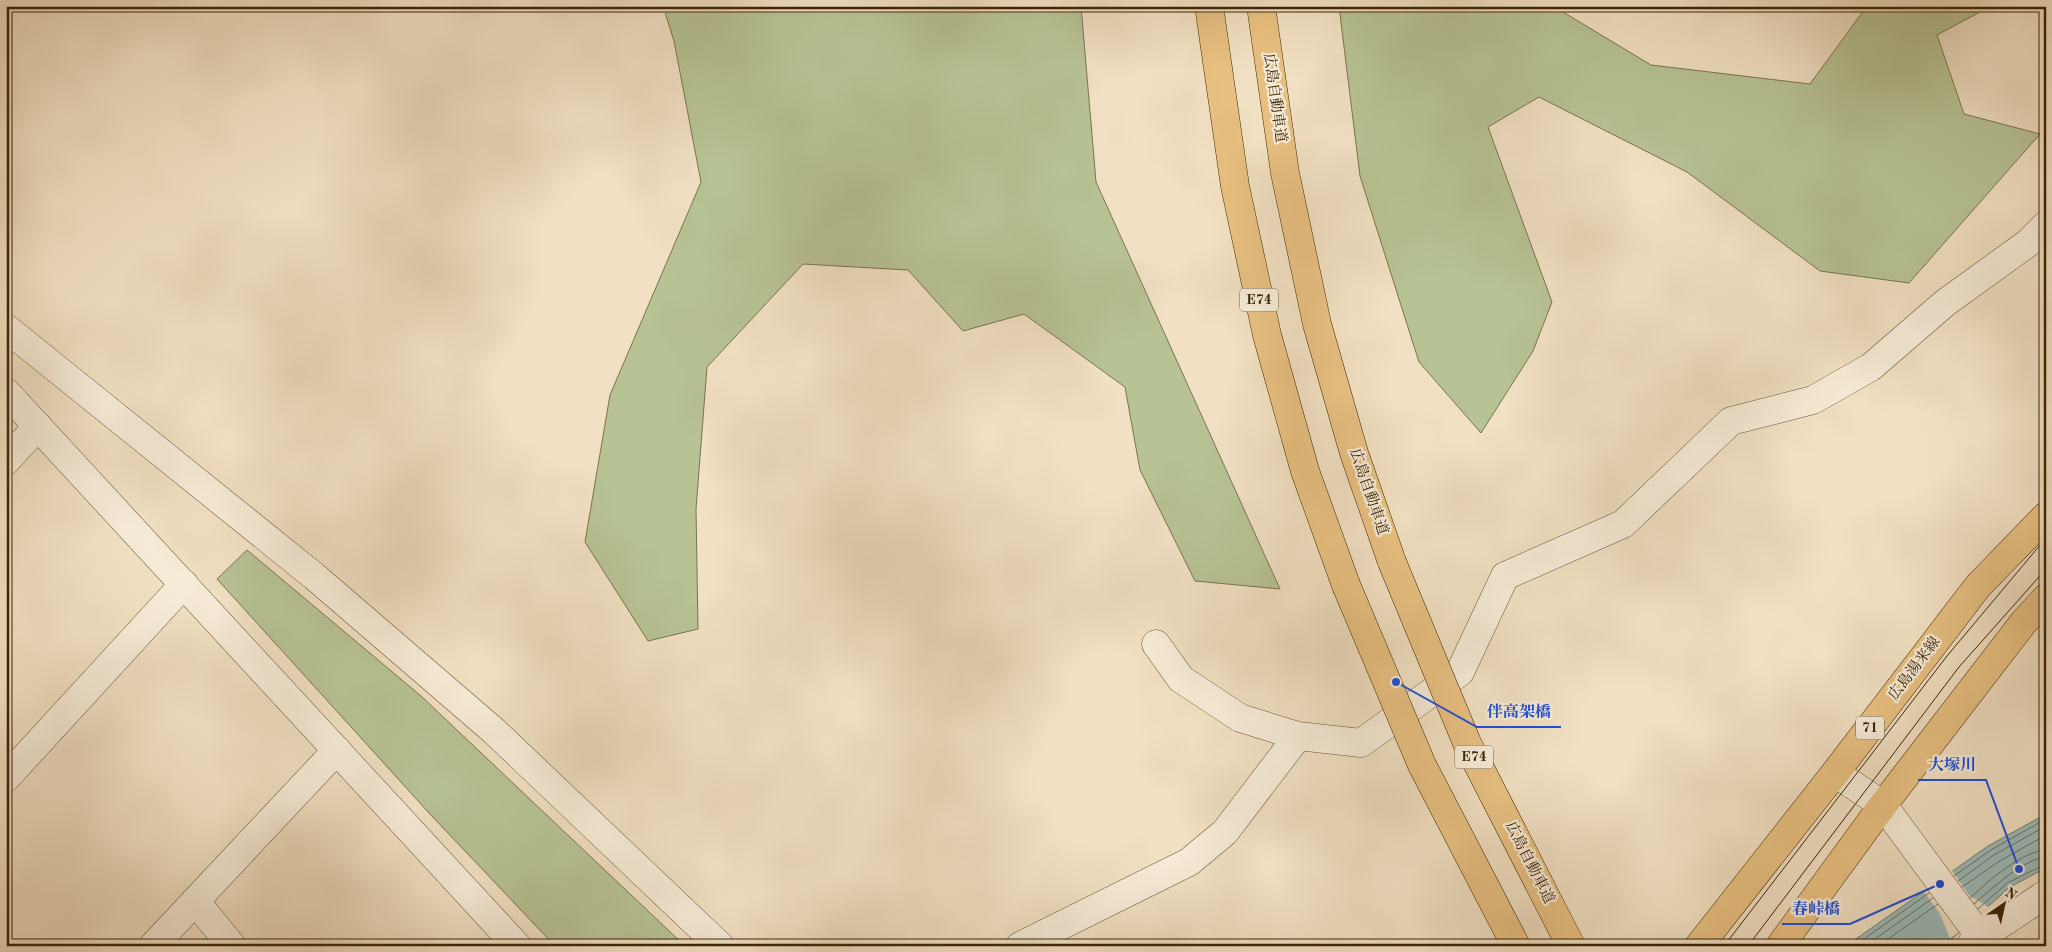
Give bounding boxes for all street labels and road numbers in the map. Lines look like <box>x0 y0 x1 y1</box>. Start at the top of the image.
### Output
street label: 広島自動車道 <box>1260 52 1290 144</box>
road number: E74 <box>1240 288 1278 312</box>
street label: 広島自動車道 <box>1346 446 1392 537</box>
street label: 広島湯来線 <box>1885 633 1944 703</box>
road number: 71 <box>1856 716 1884 740</box>
road number: E74 <box>1455 746 1493 769</box>
street label: 広島自動車道 <box>1502 819 1558 907</box>

